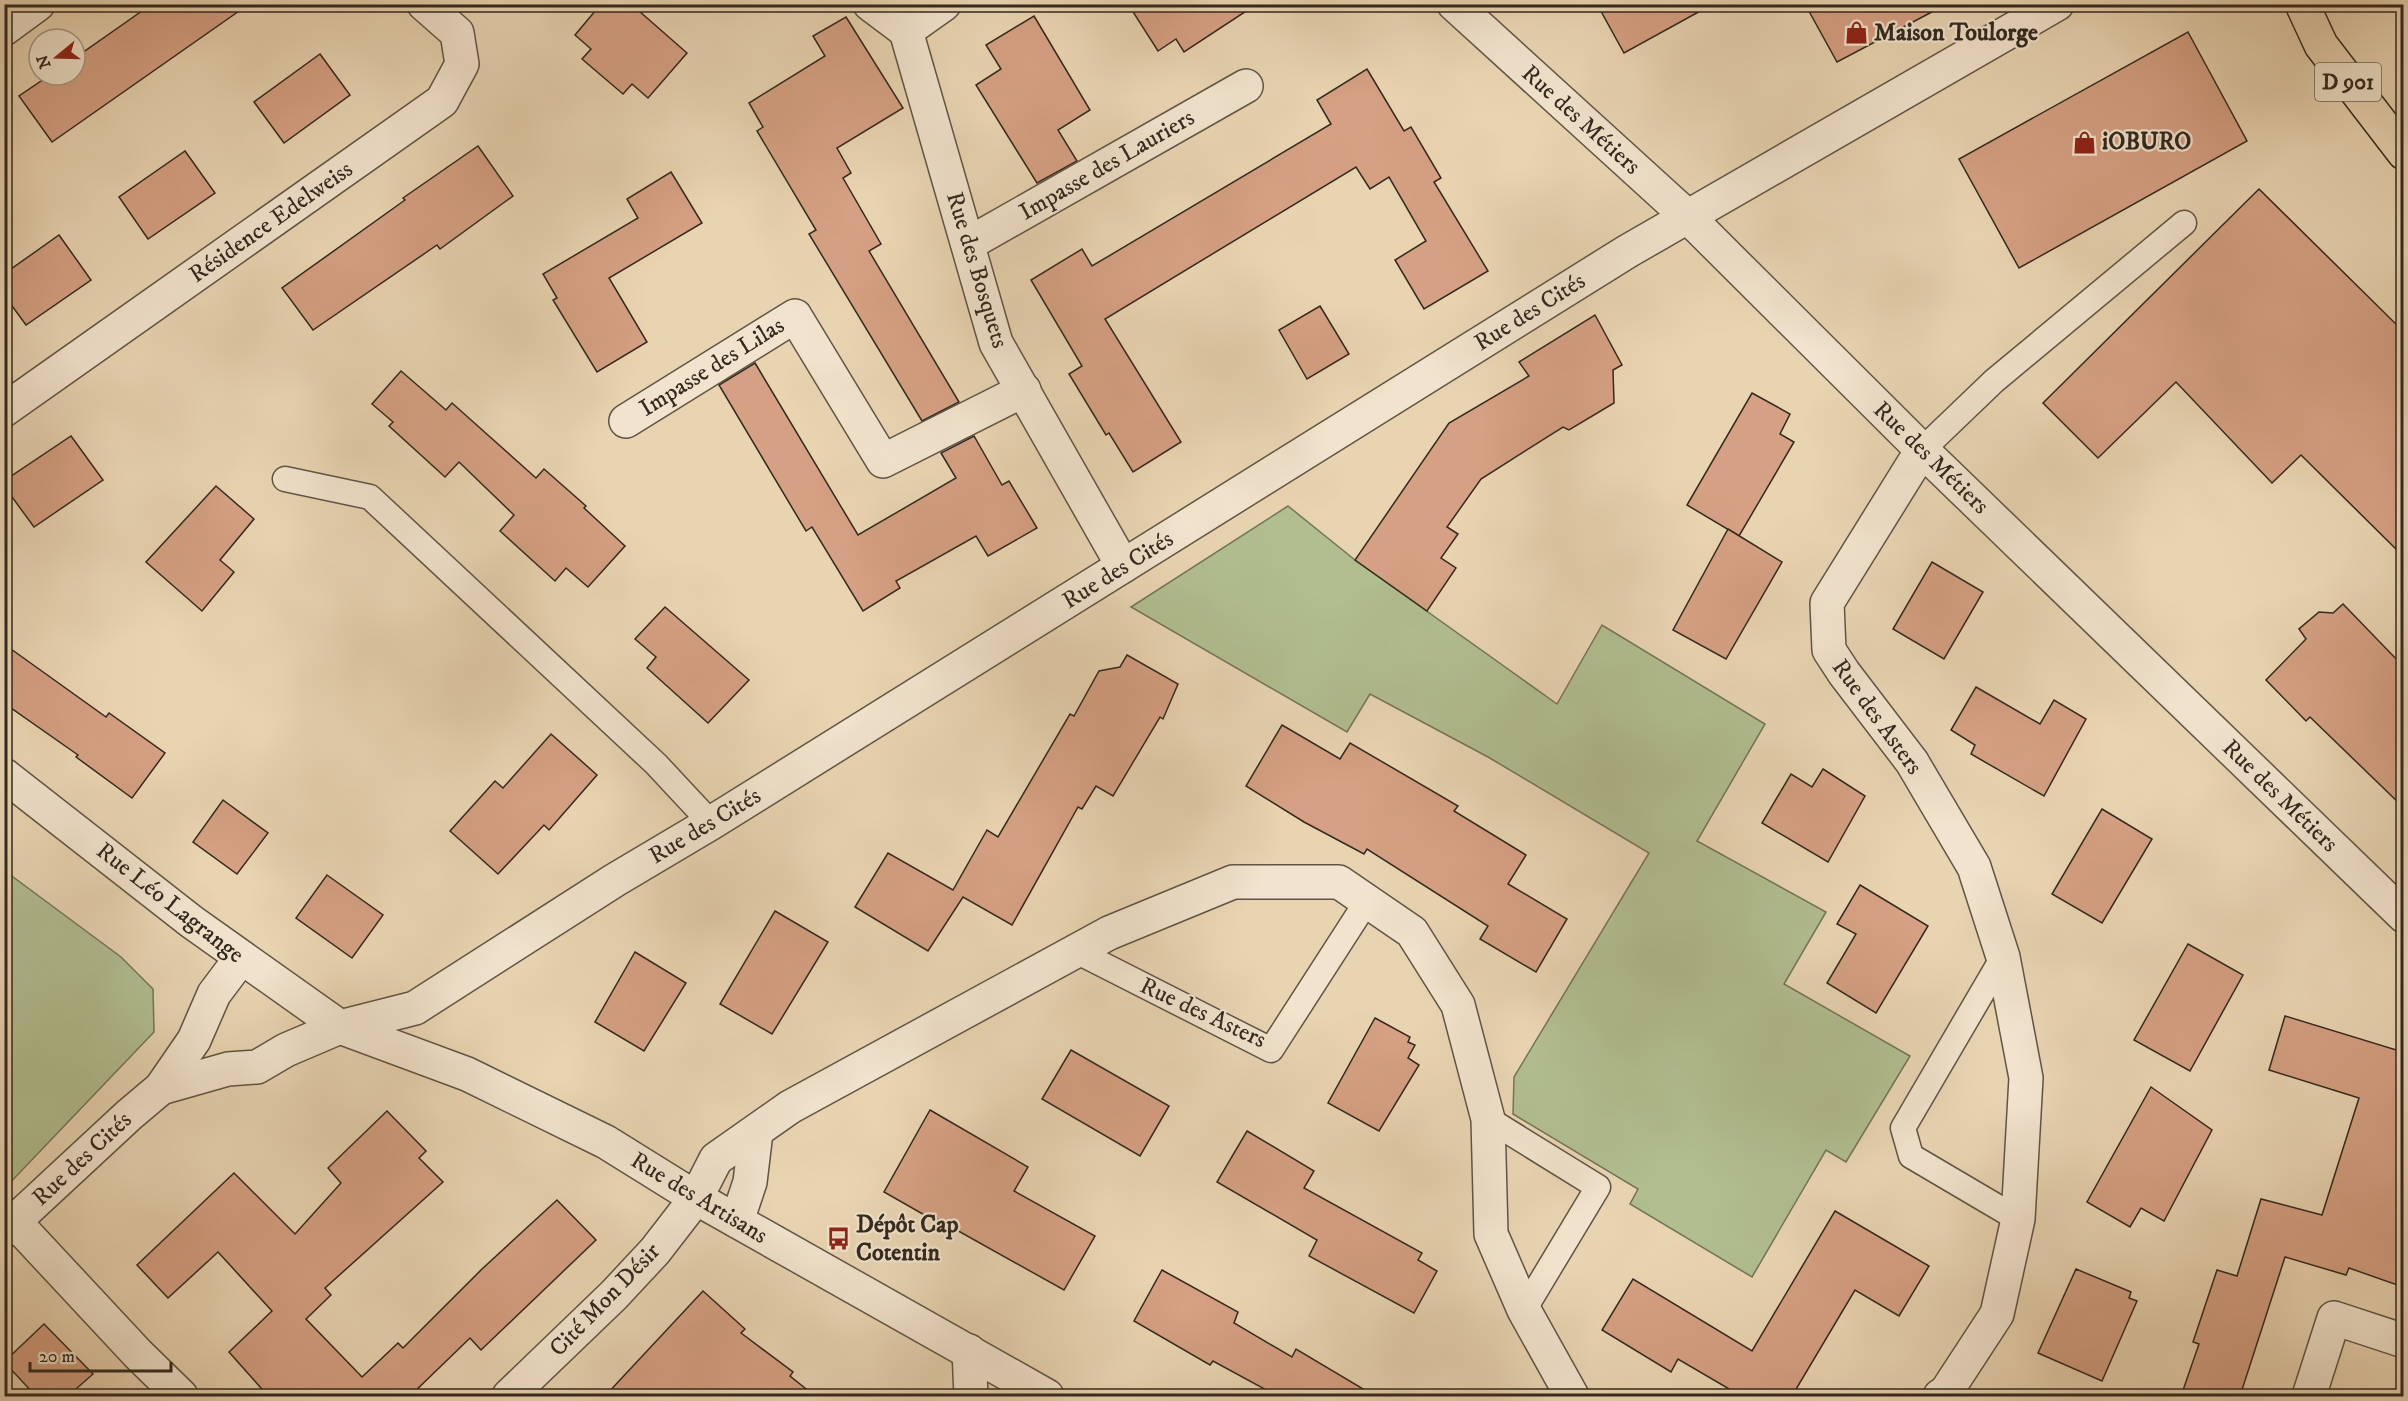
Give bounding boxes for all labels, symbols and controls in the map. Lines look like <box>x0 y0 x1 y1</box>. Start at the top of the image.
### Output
place label: Maison Toulorge <box>1874 18 2038 48</box>
shop icon: Maison Toulorge <box>1843 20 1869 46</box>
north arrow <box>27 27 87 87</box>
text: N <box>32 52 55 71</box>
street label: Rue des Métiers <box>1515 59 1647 181</box>
road number: D 901 <box>2315 63 2381 101</box>
street label: Impasse des Lauriers <box>1014 103 1200 227</box>
place label: iOBURO <box>2102 127 2191 157</box>
shop icon: iOBURO <box>2071 129 2097 155</box>
street label: Résidence Edelweiss <box>183 154 359 290</box>
street label: Rue des Bosquets <box>939 188 1015 352</box>
street label: Rue des Cités <box>1469 266 1591 358</box>
street label: Impasse des Lilas <box>634 310 790 424</box>
street label: Rue des Métiers <box>1867 395 1995 521</box>
street label: Rue des Cités <box>1057 524 1179 616</box>
street label: Rue des Asters <box>1825 653 1929 781</box>
street label: Rue des Métiers <box>2216 733 2344 859</box>
street label: Rue des Cités <box>644 781 766 871</box>
street label: Rue Léo Lagrange <box>90 836 250 970</box>
street label: Rue des Asters <box>1135 971 1271 1055</box>
street label: Rue des Cités <box>26 1105 138 1213</box>
street label: Rue des Artisans <box>625 1145 773 1251</box>
place label: Dépôt Cap Cotentin <box>856 1210 959 1268</box>
bus stop icon: Dépôt Cap Cotentin <box>825 1226 851 1252</box>
street label: Cité Mon Désir <box>543 1237 667 1363</box>
scale bar <box>30 1335 171 1373</box>
text: 20 m <box>39 1346 75 1368</box>

